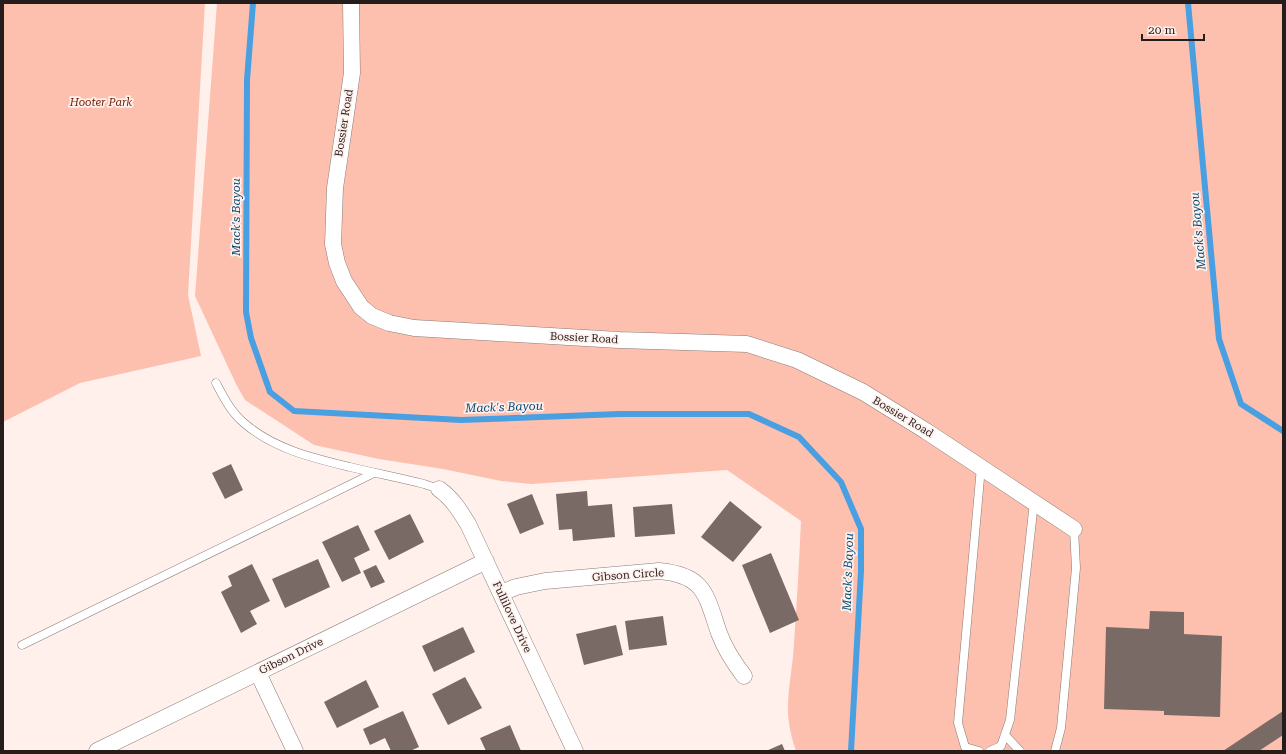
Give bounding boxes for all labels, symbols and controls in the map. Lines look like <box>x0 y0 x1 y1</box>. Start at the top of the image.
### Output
scale bar <box>1142 16 1204 42</box>
text: 20 m <box>1148 23 1175 37</box>
street label: Bossier Road <box>332 88 356 158</box>
park label: Hooter Park <box>69 96 132 109</box>
water label: Mack's Bayou <box>229 178 243 257</box>
water label: Mack's Bayou <box>1188 192 1208 271</box>
street label: Bossier Road <box>549 330 619 346</box>
street label: Bossier Road <box>870 394 936 440</box>
water label: Mack's Bayou <box>464 399 543 415</box>
water label: Mack's Bayou <box>840 533 856 612</box>
street label: Gibson Circle <box>591 566 665 584</box>
street label: Fullilove Drive <box>490 579 534 655</box>
street label: Gibson Drive <box>257 635 325 677</box>

